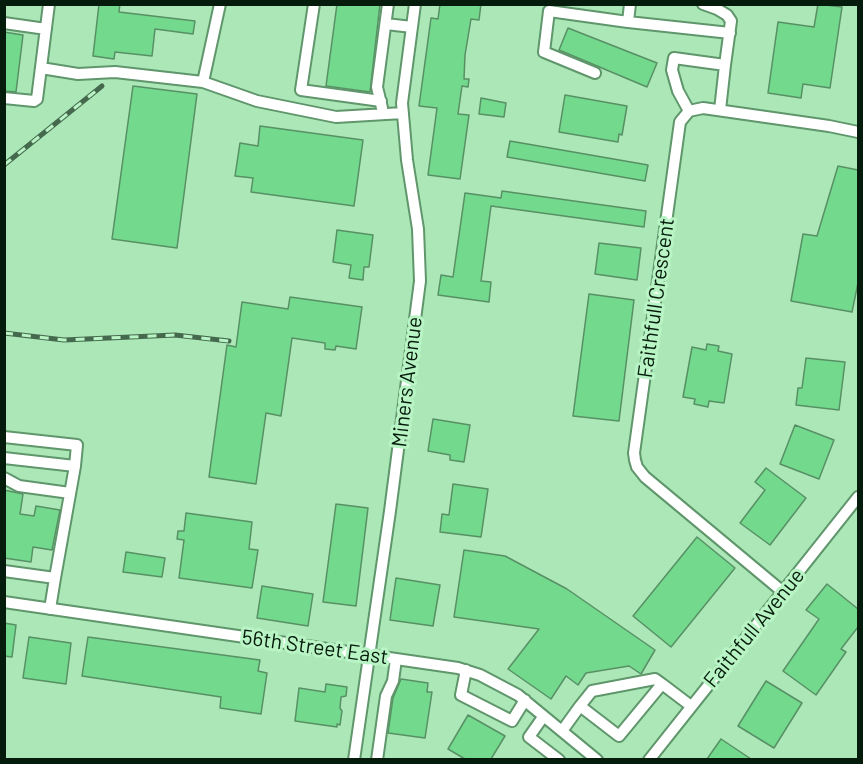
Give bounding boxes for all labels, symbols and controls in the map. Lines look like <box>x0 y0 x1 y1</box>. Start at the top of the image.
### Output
street label: Faithfull Crescent <box>632 216 680 380</box>
street label: Miners Avenue <box>386 315 428 449</box>
street label: Faithfull Avenue <box>698 563 810 693</box>
street label: 56th Street East <box>240 624 390 670</box>

